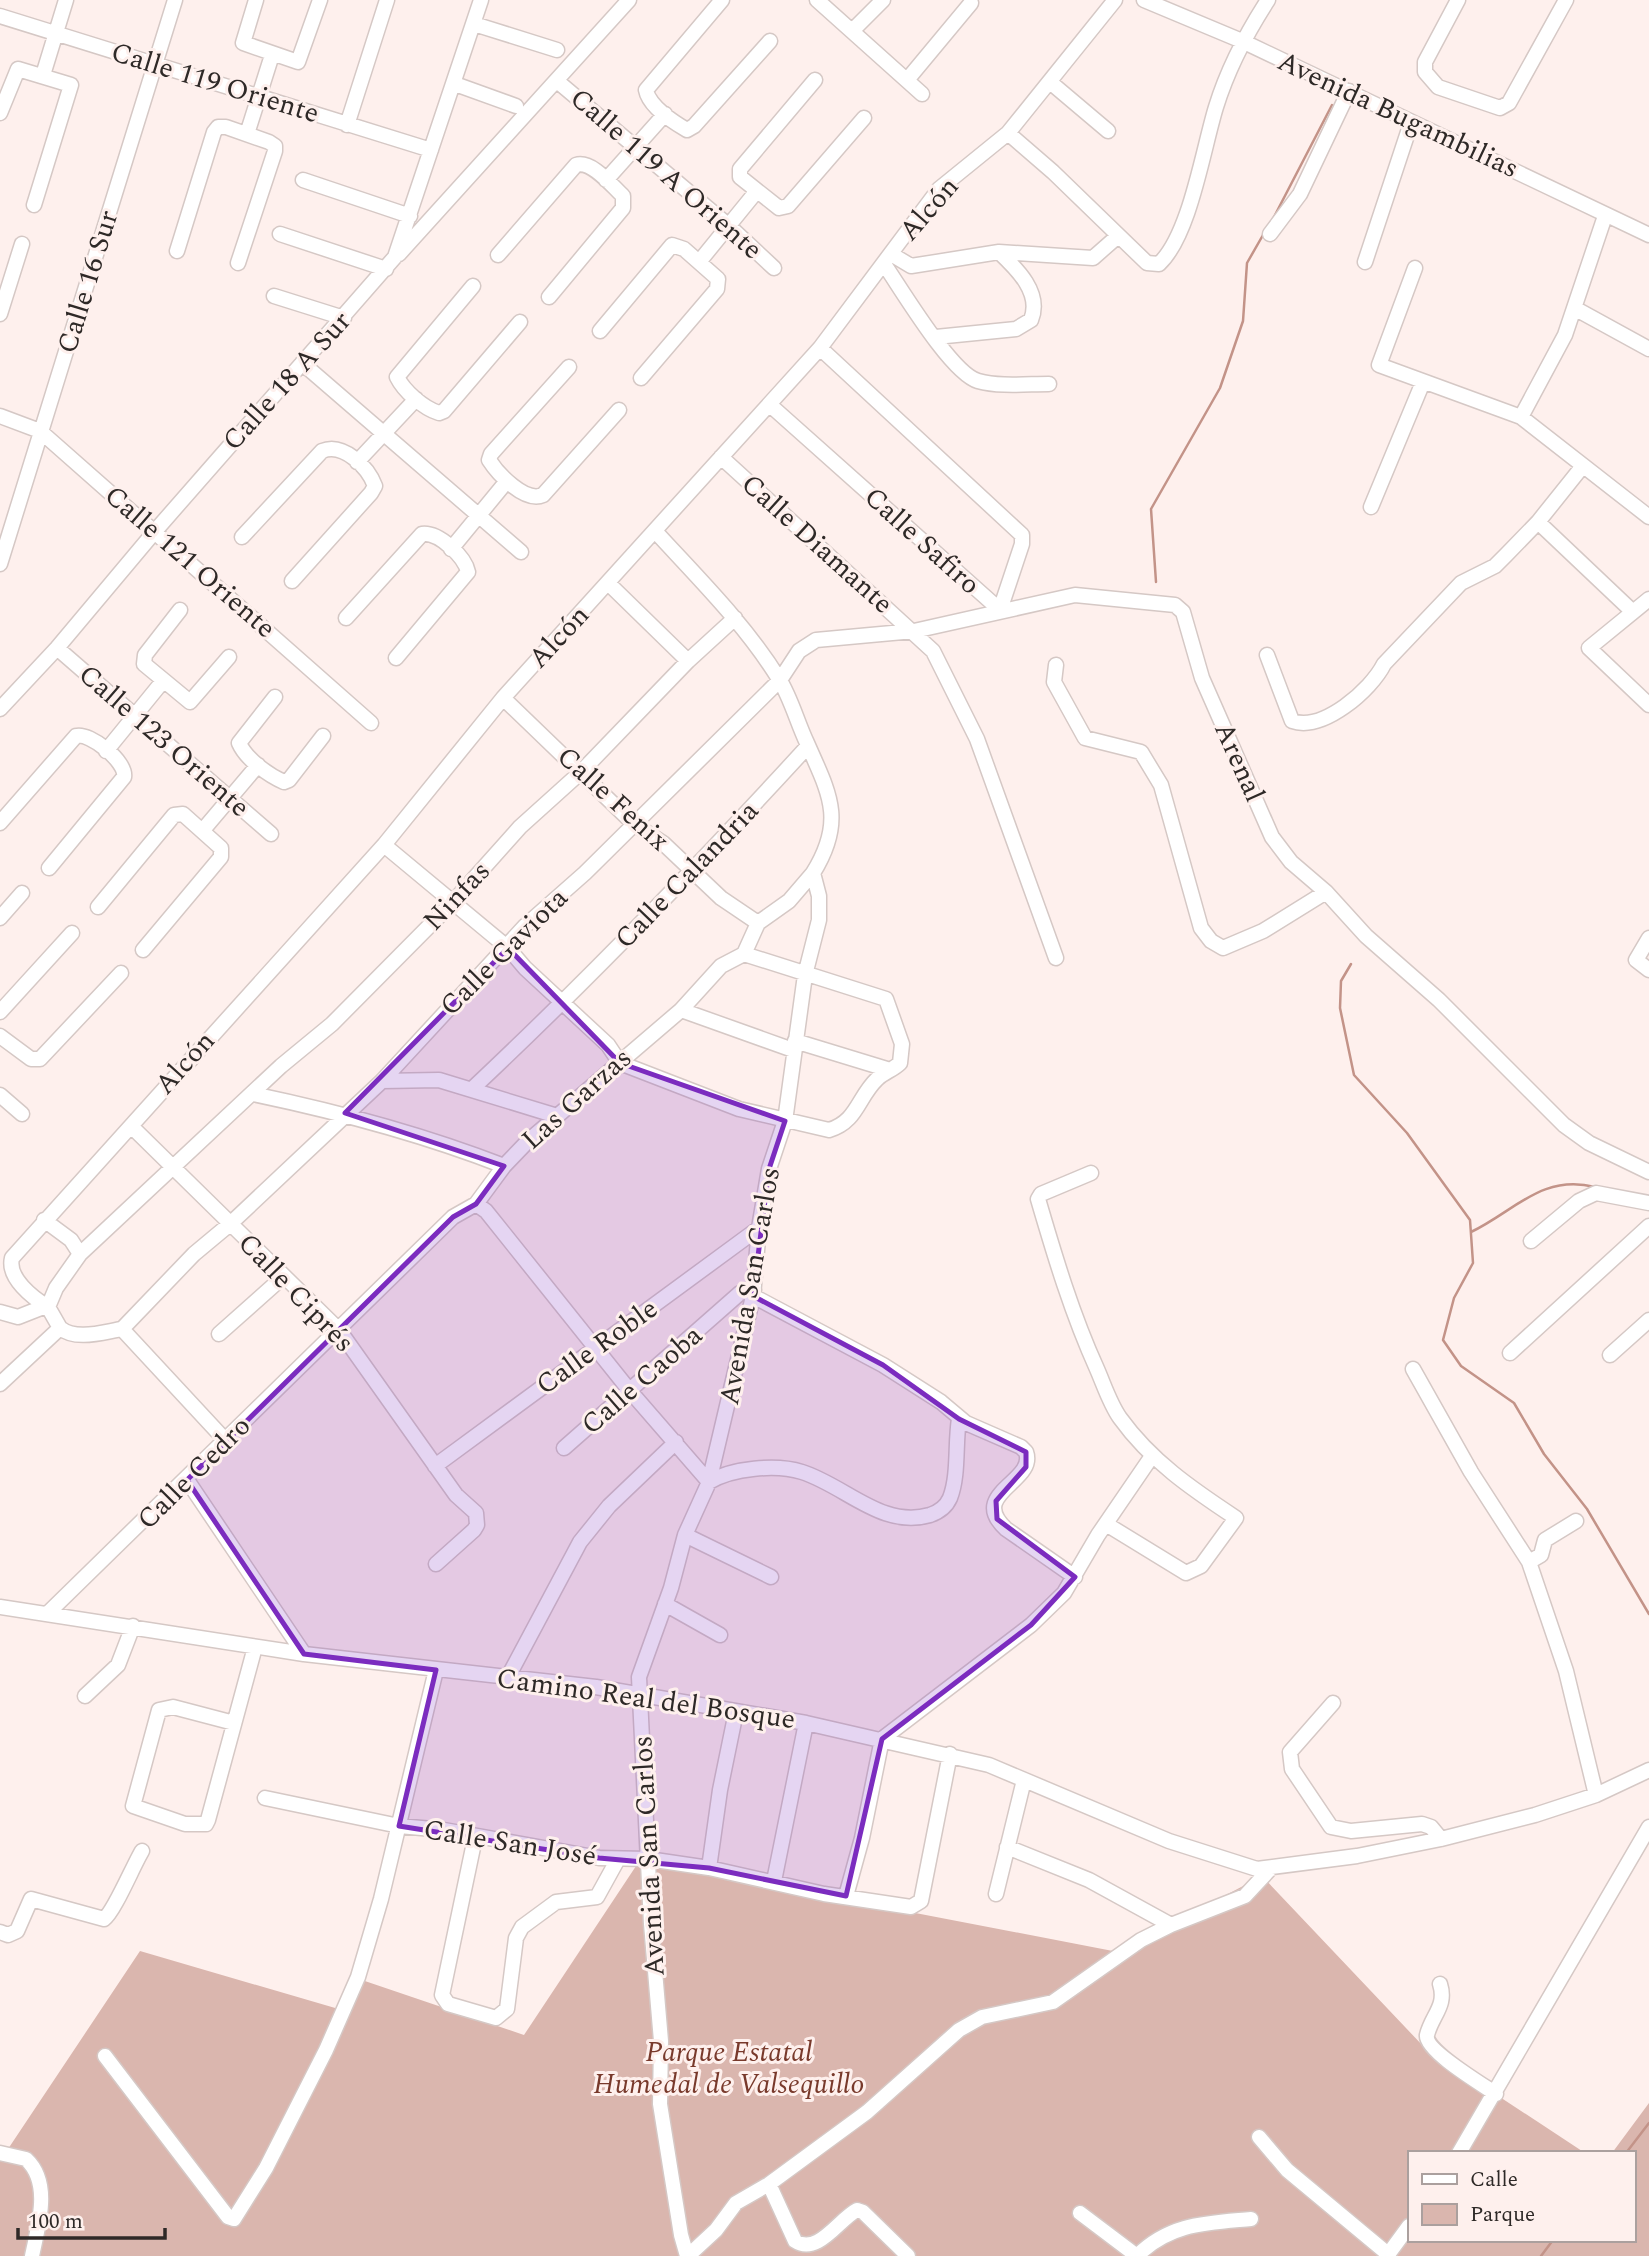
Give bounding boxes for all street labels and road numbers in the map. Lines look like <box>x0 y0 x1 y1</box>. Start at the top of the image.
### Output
street label: Calle 119 Oriente <box>106 31 324 135</box>
street label: Avenida Bugambilias <box>1270 40 1526 190</box>
street label: Calle 119 A Oriente <box>560 78 772 270</box>
street label: Alcón <box>889 167 969 251</box>
street label: Calle 16 Sur <box>46 205 130 359</box>
street label: Calle 18 A Sur <box>212 301 362 461</box>
street label: Calle Diamante <box>731 464 903 624</box>
street label: Calle 121 Oriente <box>95 475 285 649</box>
street label: Calle Safiro <box>854 477 990 605</box>
street label: Alcón <box>518 595 600 679</box>
street label: Calle 123 Oriente <box>69 654 259 828</box>
street label: Arenal <box>1202 715 1276 809</box>
street label: Calle Fenix <box>547 736 679 862</box>
street label: Calle Calandria <box>605 791 769 959</box>
street label: Ninfas <box>413 851 501 941</box>
street label: Calle Gaviota <box>430 878 578 1026</box>
street label: Alcón <box>144 1021 226 1105</box>
street label: Las Garzas <box>512 1037 642 1161</box>
street label: Avenida San Carlos <box>708 1164 792 1408</box>
street label: Calle Ciprés <box>228 1223 364 1363</box>
street label: Calle Roble <box>527 1288 667 1406</box>
street label: Calle Caoba <box>572 1315 713 1445</box>
street label: Calle Cedro <box>127 1406 261 1540</box>
street label: Camino Real del Bosque <box>494 1657 798 1741</box>
street label: Avenida San Carlos <box>621 1734 677 1978</box>
street label: Calle San José <box>420 1808 600 1878</box>

